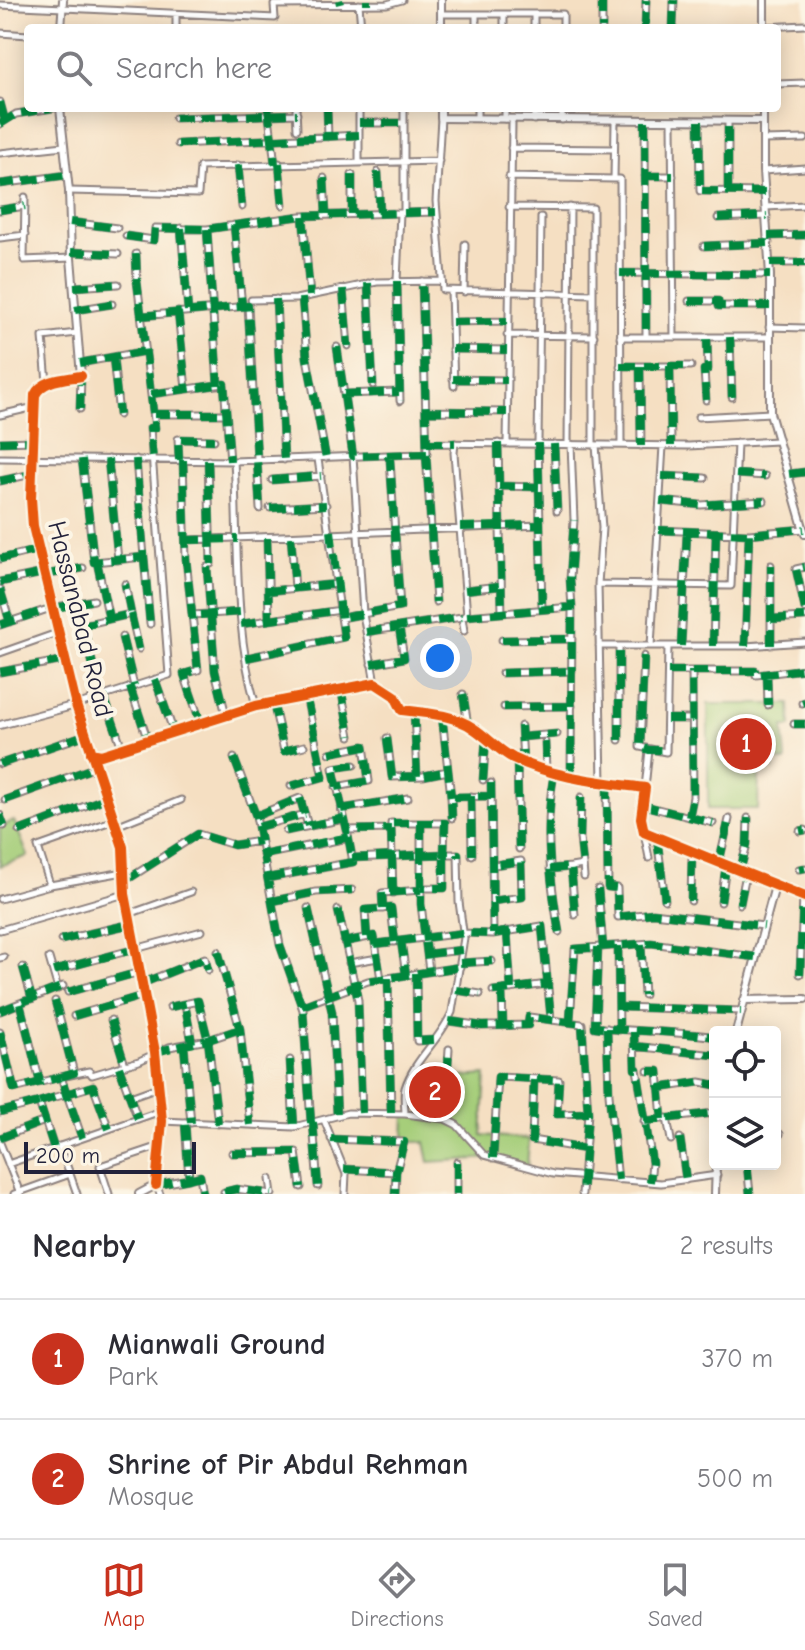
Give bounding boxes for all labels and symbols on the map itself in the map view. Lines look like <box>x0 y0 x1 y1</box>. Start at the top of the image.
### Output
street label: Hassanabad Road <box>41 518 119 720</box>
your location <box>420 638 460 678</box>
pin: 1 <box>720 714 772 774</box>
pin: 2 <box>409 1062 461 1122</box>
scale bar <box>24 1138 196 1174</box>

